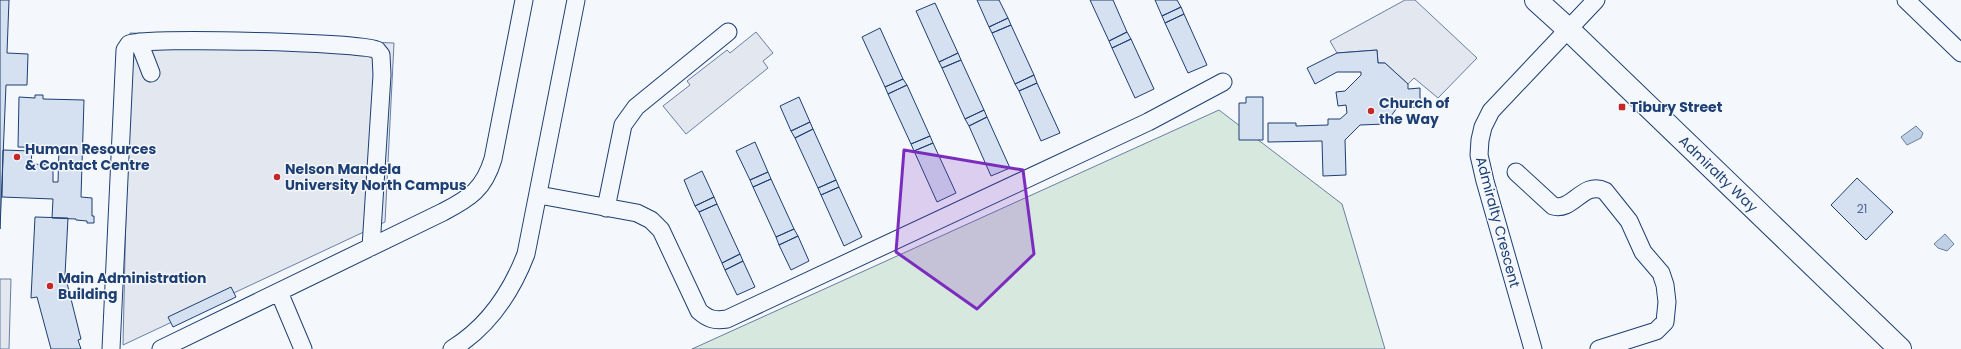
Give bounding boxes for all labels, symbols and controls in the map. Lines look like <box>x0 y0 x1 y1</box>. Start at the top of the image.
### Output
place label: Church of the Way <box>1379 93 1449 129</box>
place label: Tibury Street <box>1630 97 1723 117</box>
marker: Tibury Street <box>1617 102 1627 112</box>
marker: Church of the Way <box>1366 106 1376 116</box>
street label: Admiralty Way <box>1674 131 1762 217</box>
place label: Human Resources & Contact Centre <box>25 139 156 175</box>
marker: Human Resources & Contact Centre <box>12 152 22 162</box>
street label: Admiralty Crescent <box>1471 154 1525 290</box>
place label: Nelson Mandela University North Campus <box>285 159 467 195</box>
marker: Nelson Mandela University North Campus <box>272 172 282 182</box>
house number: 21 <box>1857 200 1867 217</box>
place label: Main Administration Building <box>58 268 206 304</box>
marker: Main Administration Building <box>45 281 55 291</box>

